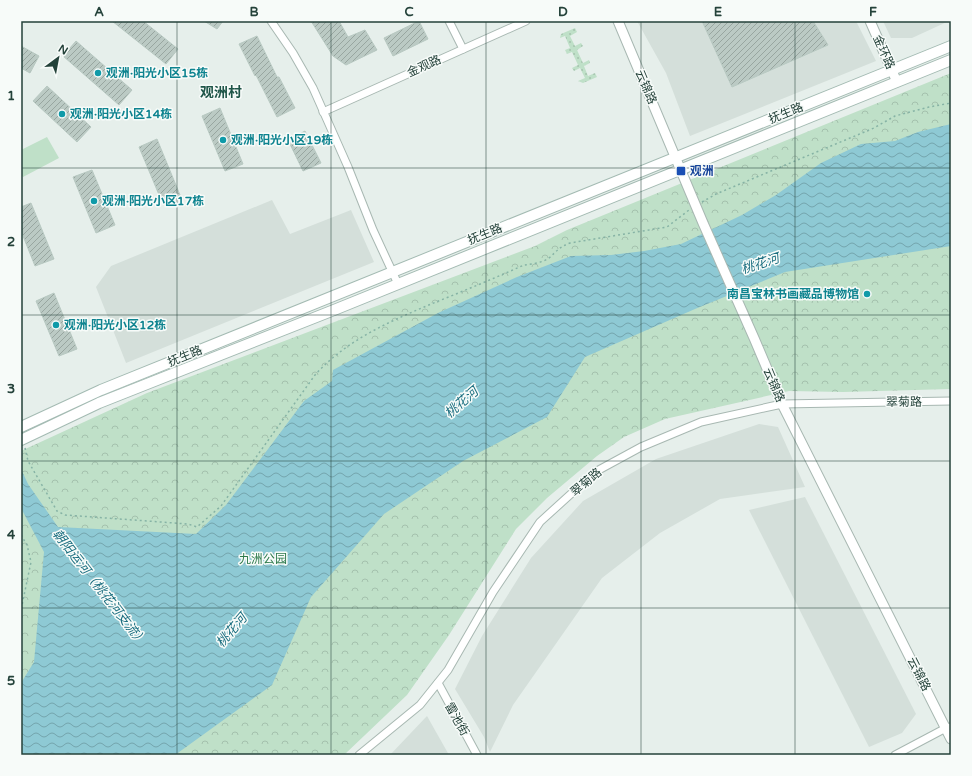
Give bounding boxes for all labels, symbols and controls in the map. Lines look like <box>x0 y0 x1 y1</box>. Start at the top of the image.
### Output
text: A <box>94 4 104 20</box>
text: B <box>249 4 259 20</box>
text: C <box>404 4 414 20</box>
text: D <box>558 4 568 20</box>
text: E <box>714 4 722 20</box>
text: F <box>869 4 877 20</box>
street label: 金环路 <box>870 33 898 71</box>
north arrow <box>38 38 78 78</box>
text: N <box>56 42 70 58</box>
street label: 金观路 <box>405 52 443 80</box>
place label: 观洲·阳光小区15栋 <box>106 66 208 80</box>
marker: 观洲·阳光小区15栋 <box>93 68 103 78</box>
street label: 云锦路 <box>633 68 659 106</box>
district label: 观洲村 <box>200 84 242 101</box>
text: 1 <box>7 88 15 104</box>
street label: 抚生路 <box>767 100 805 126</box>
place label: 观洲·阳光小区14栋 <box>70 107 172 121</box>
marker: 观洲·阳光小区14栋 <box>57 109 67 119</box>
place label: 观洲·阳光小区19栋 <box>231 133 333 147</box>
marker: 观洲·阳光小区19栋 <box>218 135 228 145</box>
place label: 观洲 <box>690 164 714 178</box>
marker: 观洲 <box>675 165 687 177</box>
place label: 观洲·阳光小区17栋 <box>102 194 204 208</box>
marker: 观洲·阳光小区17栋 <box>89 196 99 206</box>
street label: 抚生路 <box>466 221 504 247</box>
text: 2 <box>7 234 15 250</box>
water label: 桃花河 <box>739 249 784 278</box>
place label: 南昌宝林书画藏品博物馆 <box>727 287 859 301</box>
marker: 南昌宝林书画藏品博物馆 <box>862 289 872 299</box>
place label: 观洲·阳光小区12栋 <box>64 318 166 332</box>
marker: 观洲·阳光小区12栋 <box>51 320 61 330</box>
street label: 抚生路 <box>166 343 204 369</box>
street label: 云锦路 <box>761 366 787 404</box>
text: 3 <box>7 381 15 397</box>
water label: 桃花河 <box>442 382 484 422</box>
street label: 翠菊路 <box>886 395 922 409</box>
street label: 翠菊路 <box>568 465 604 499</box>
water label: 朝阳运河（桃花河支流） <box>49 526 150 649</box>
text: 4 <box>7 527 16 543</box>
park label: 九洲公园 <box>239 552 287 566</box>
water label: 桃花河 <box>213 608 253 651</box>
street label: 云锦路 <box>905 655 933 693</box>
text: 5 <box>7 673 15 689</box>
street label: 雷池街 <box>442 700 472 738</box>

